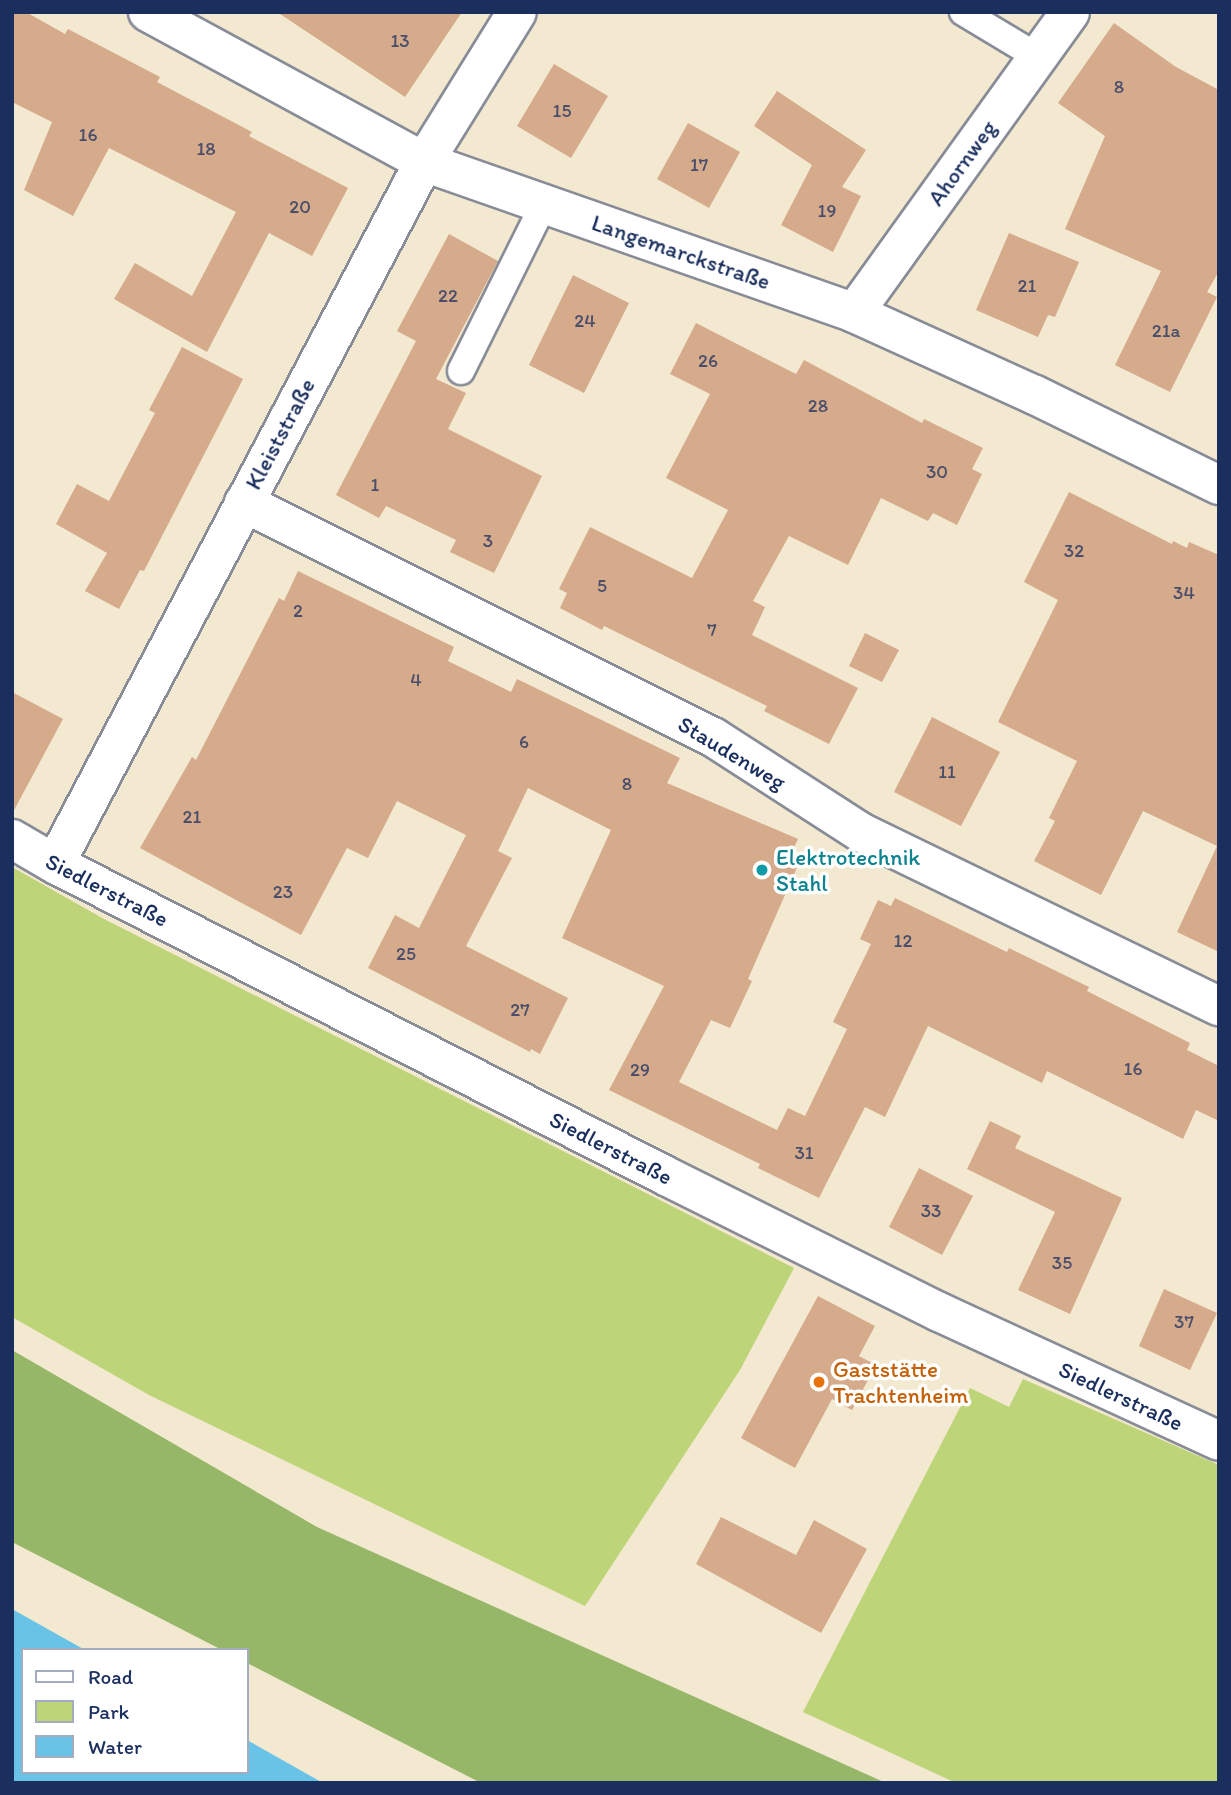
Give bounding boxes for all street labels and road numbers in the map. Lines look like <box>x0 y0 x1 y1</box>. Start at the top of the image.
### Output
street label: Ahornweg <box>922 115 1002 211</box>
street label: Langemarckstraße <box>588 209 774 295</box>
street label: Kleiststraße <box>239 374 321 494</box>
street label: Staudenweg <box>673 710 791 796</box>
street label: Siedlerstraße <box>41 847 173 933</box>
street label: Siedlerstraße <box>545 1105 677 1191</box>
street label: Siedlerstraße <box>1054 1355 1188 1437</box>

